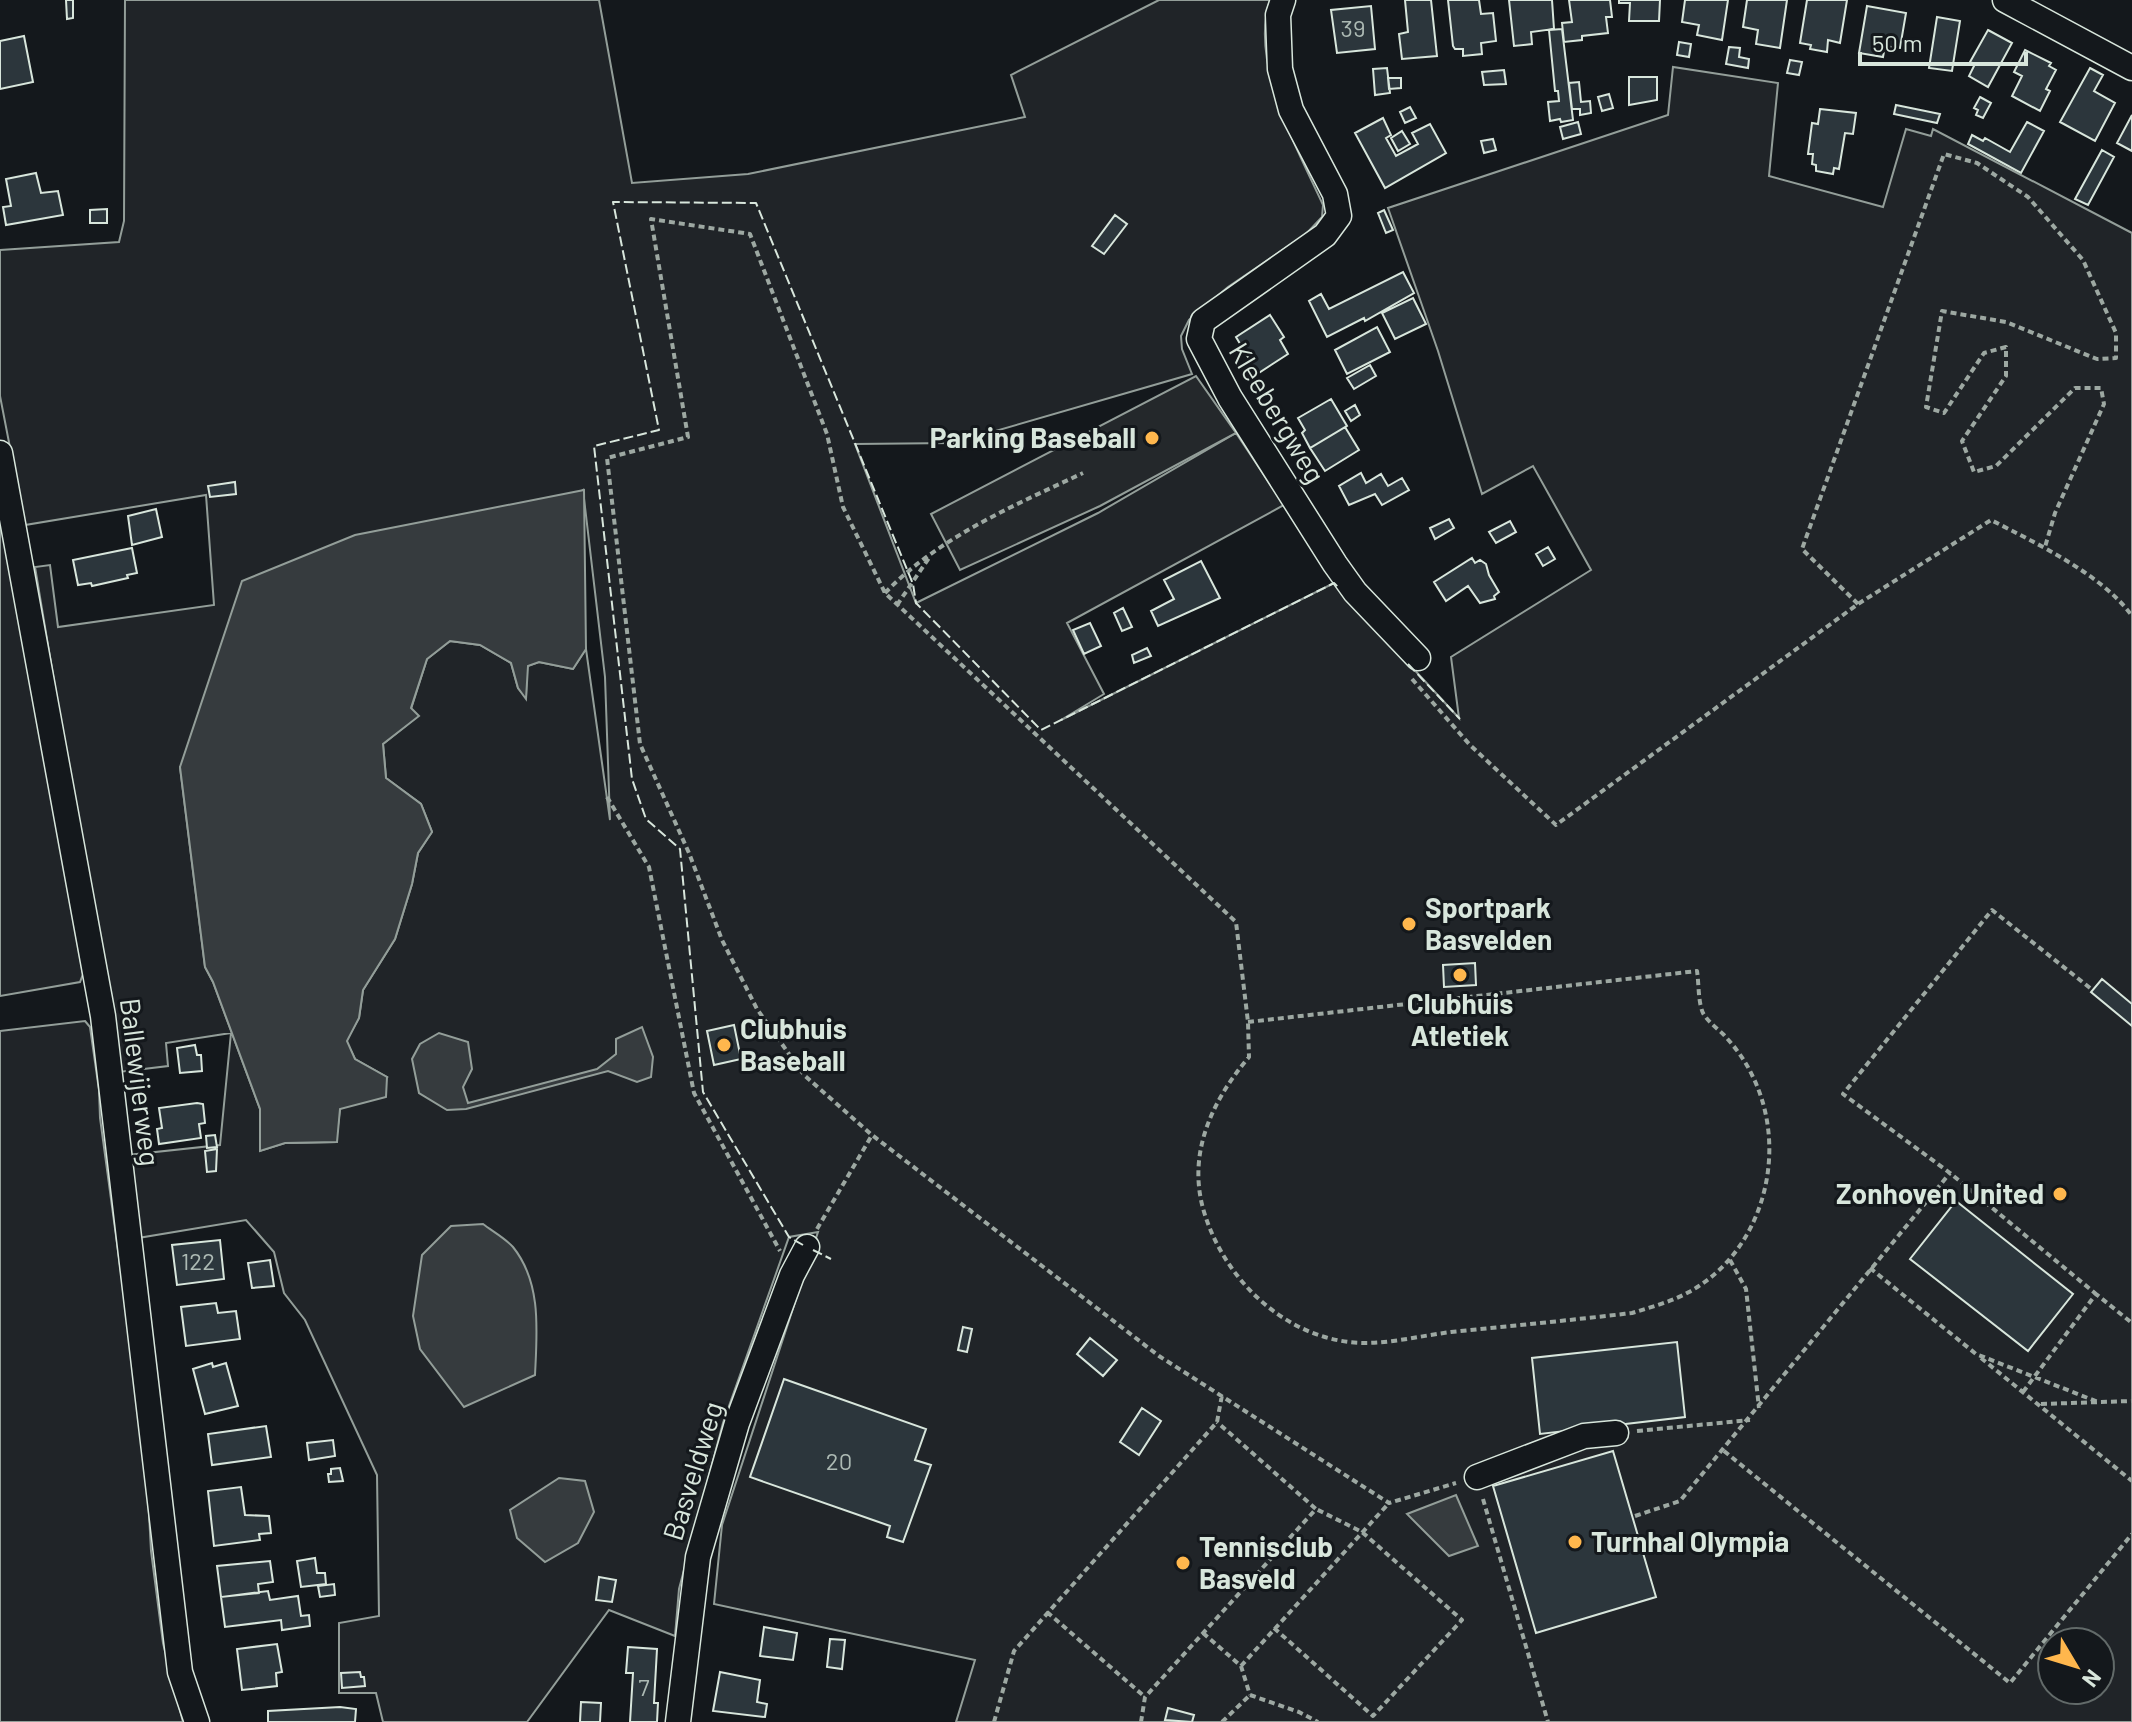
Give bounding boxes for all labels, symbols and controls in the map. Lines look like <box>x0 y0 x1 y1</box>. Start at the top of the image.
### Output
house number: 39 <box>1341 13 1365 42</box>
scale bar <box>1860 16 2026 66</box>
text: 50 m <box>1872 28 1923 57</box>
street label: Kleebergweg <box>1223 336 1333 489</box>
place label: Parking Baseball <box>930 420 1136 454</box>
marker: Parking Baseball <box>1143 429 1161 447</box>
place label: Sportpark Basvelden <box>1425 890 1552 956</box>
marker: Sportpark Basvelden <box>1400 915 1418 933</box>
marker: Clubhuis Atletiek <box>1451 966 1469 984</box>
place label: Clubhuis Atletiek <box>1407 986 1513 1052</box>
street label: Ballewijerweg <box>114 996 168 1168</box>
place label: Clubhuis Baseball <box>740 1011 847 1077</box>
marker: Clubhuis Baseball <box>715 1036 733 1054</box>
place label: Zonhoven United <box>1836 1176 2044 1210</box>
marker: Zonhoven United <box>2051 1185 2069 1203</box>
house number: 122 <box>181 1246 215 1275</box>
street label: Basveldweg <box>655 1397 729 1544</box>
house number: 20 <box>826 1446 852 1475</box>
place label: Turnhal Olympia <box>1591 1524 1789 1558</box>
place label: Tennisclub Basveld <box>1199 1529 1333 1595</box>
marker: Turnhal Olympia <box>1566 1533 1584 1551</box>
marker: Tennisclub Basveld <box>1174 1554 1192 1572</box>
north arrow <box>2036 1626 2116 1706</box>
text: N <box>2078 1665 2107 1693</box>
house number: 7 <box>638 1672 650 1701</box>

